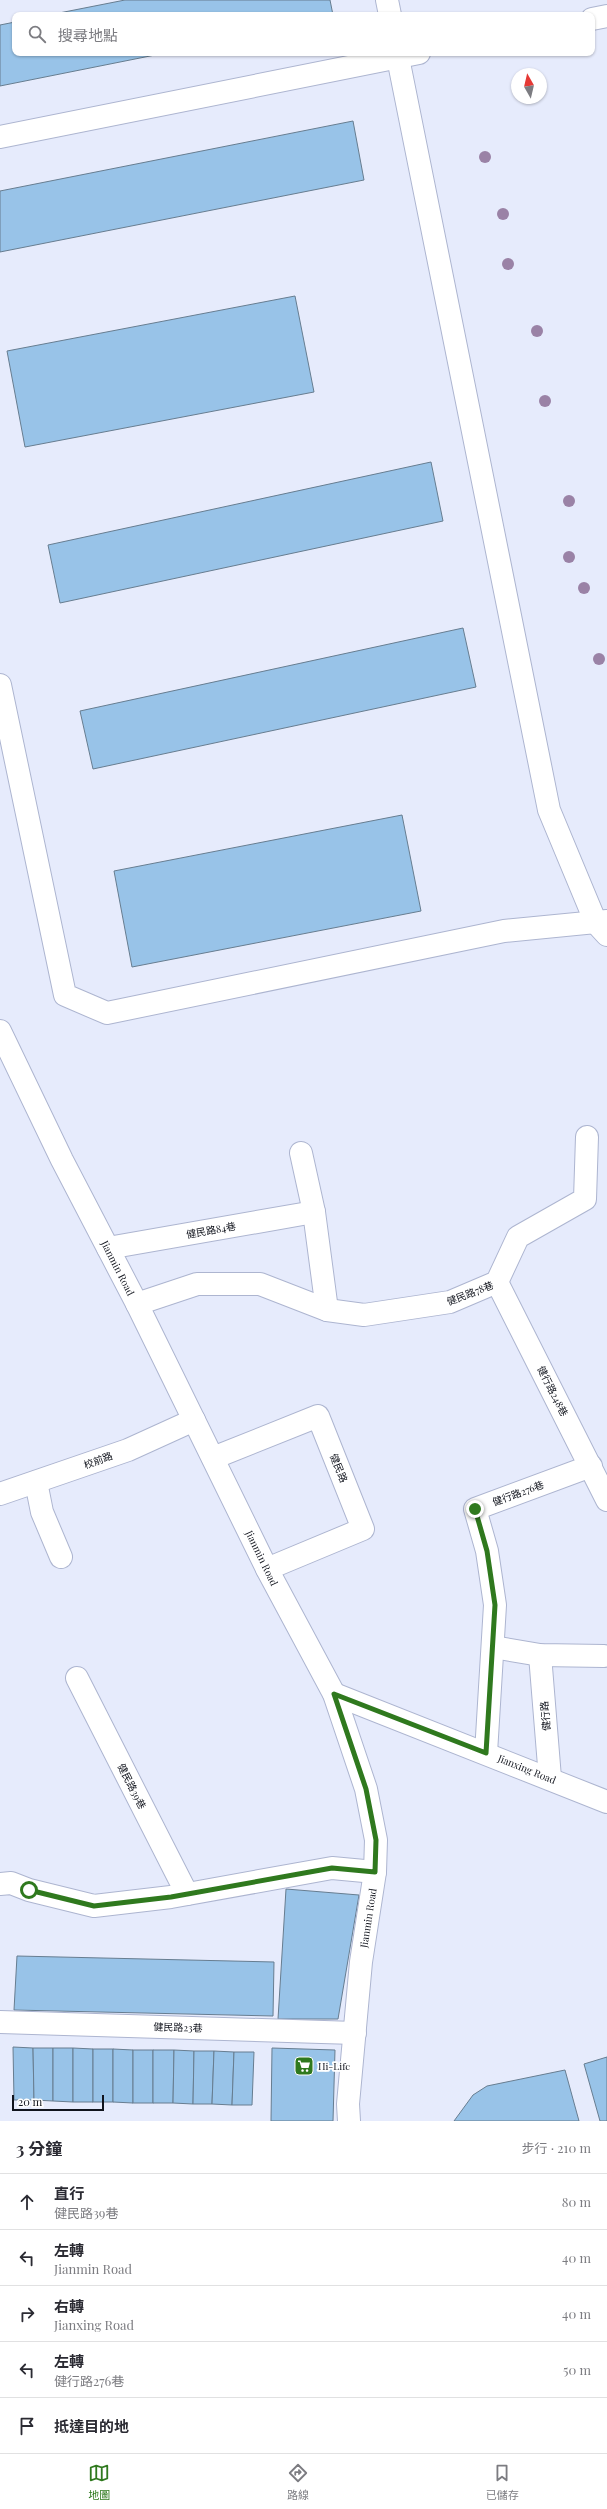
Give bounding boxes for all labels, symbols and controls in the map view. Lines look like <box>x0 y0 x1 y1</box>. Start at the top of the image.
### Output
search box <box>12 12 595 56</box>
icon: search <box>26 23 48 45</box>
text: 搜尋地點 <box>58 25 118 45</box>
north arrow <box>511 68 547 104</box>
street label: 健民路84巷 <box>185 1219 237 1241</box>
street label: Jianmin Road <box>98 1237 138 1298</box>
street label: 健民路78巷 <box>444 1278 496 1308</box>
street label: 健行路248巷 <box>534 1363 572 1419</box>
street label: 校前路 <box>82 1448 114 1472</box>
street label: 健民路 <box>327 1451 351 1485</box>
street label: 健行路276巷 <box>490 1477 546 1509</box>
route end <box>466 1500 484 1518</box>
street label: Jianmin Road <box>242 1527 282 1588</box>
street label: 健行路 <box>537 1700 553 1732</box>
street label: Jianxing Road <box>495 1751 558 1787</box>
street label: 健民路39巷 <box>115 1761 149 1811</box>
route start <box>20 1881 38 1899</box>
street label: Jianmin Road <box>356 1887 380 1950</box>
street label: 健民路23巷 <box>153 2019 203 2035</box>
supermarket icon: Hi-Life <box>293 2055 315 2077</box>
place label: Hi-Life <box>318 2059 350 2073</box>
scale bar <box>12 2093 104 2112</box>
text: 20 m <box>18 2094 42 2109</box>
text: 3 分鐘 <box>16 2137 62 2159</box>
text: 步行 · 210 m <box>521 2139 591 2156</box>
text: 直行 <box>54 2183 84 2203</box>
icon: ahead <box>16 2191 38 2213</box>
text: 80 m <box>562 2193 591 2210</box>
text: 健民路39巷 <box>54 2204 118 2221</box>
text: 左轉 <box>54 2240 84 2260</box>
icon: left <box>16 2247 38 2269</box>
text: 40 m <box>562 2249 591 2266</box>
text: Jianmin Road <box>54 2260 132 2277</box>
text: 右轉 <box>54 2296 84 2316</box>
icon: right <box>16 2303 38 2325</box>
text: 40 m <box>562 2305 591 2322</box>
text: Jianxing Road <box>54 2316 134 2333</box>
text: 左轉 <box>54 2351 84 2371</box>
icon: left <box>16 2359 38 2381</box>
text: 50 m <box>563 2361 591 2378</box>
text: 健行路276巷 <box>54 2372 124 2389</box>
icon: arrive <box>16 2415 38 2437</box>
text: 抵達目的地 <box>54 2416 129 2436</box>
tab: 地圖 <box>88 2462 110 2502</box>
tab: 路線 <box>287 2462 309 2502</box>
tab: 已儲存 <box>486 2462 519 2502</box>

